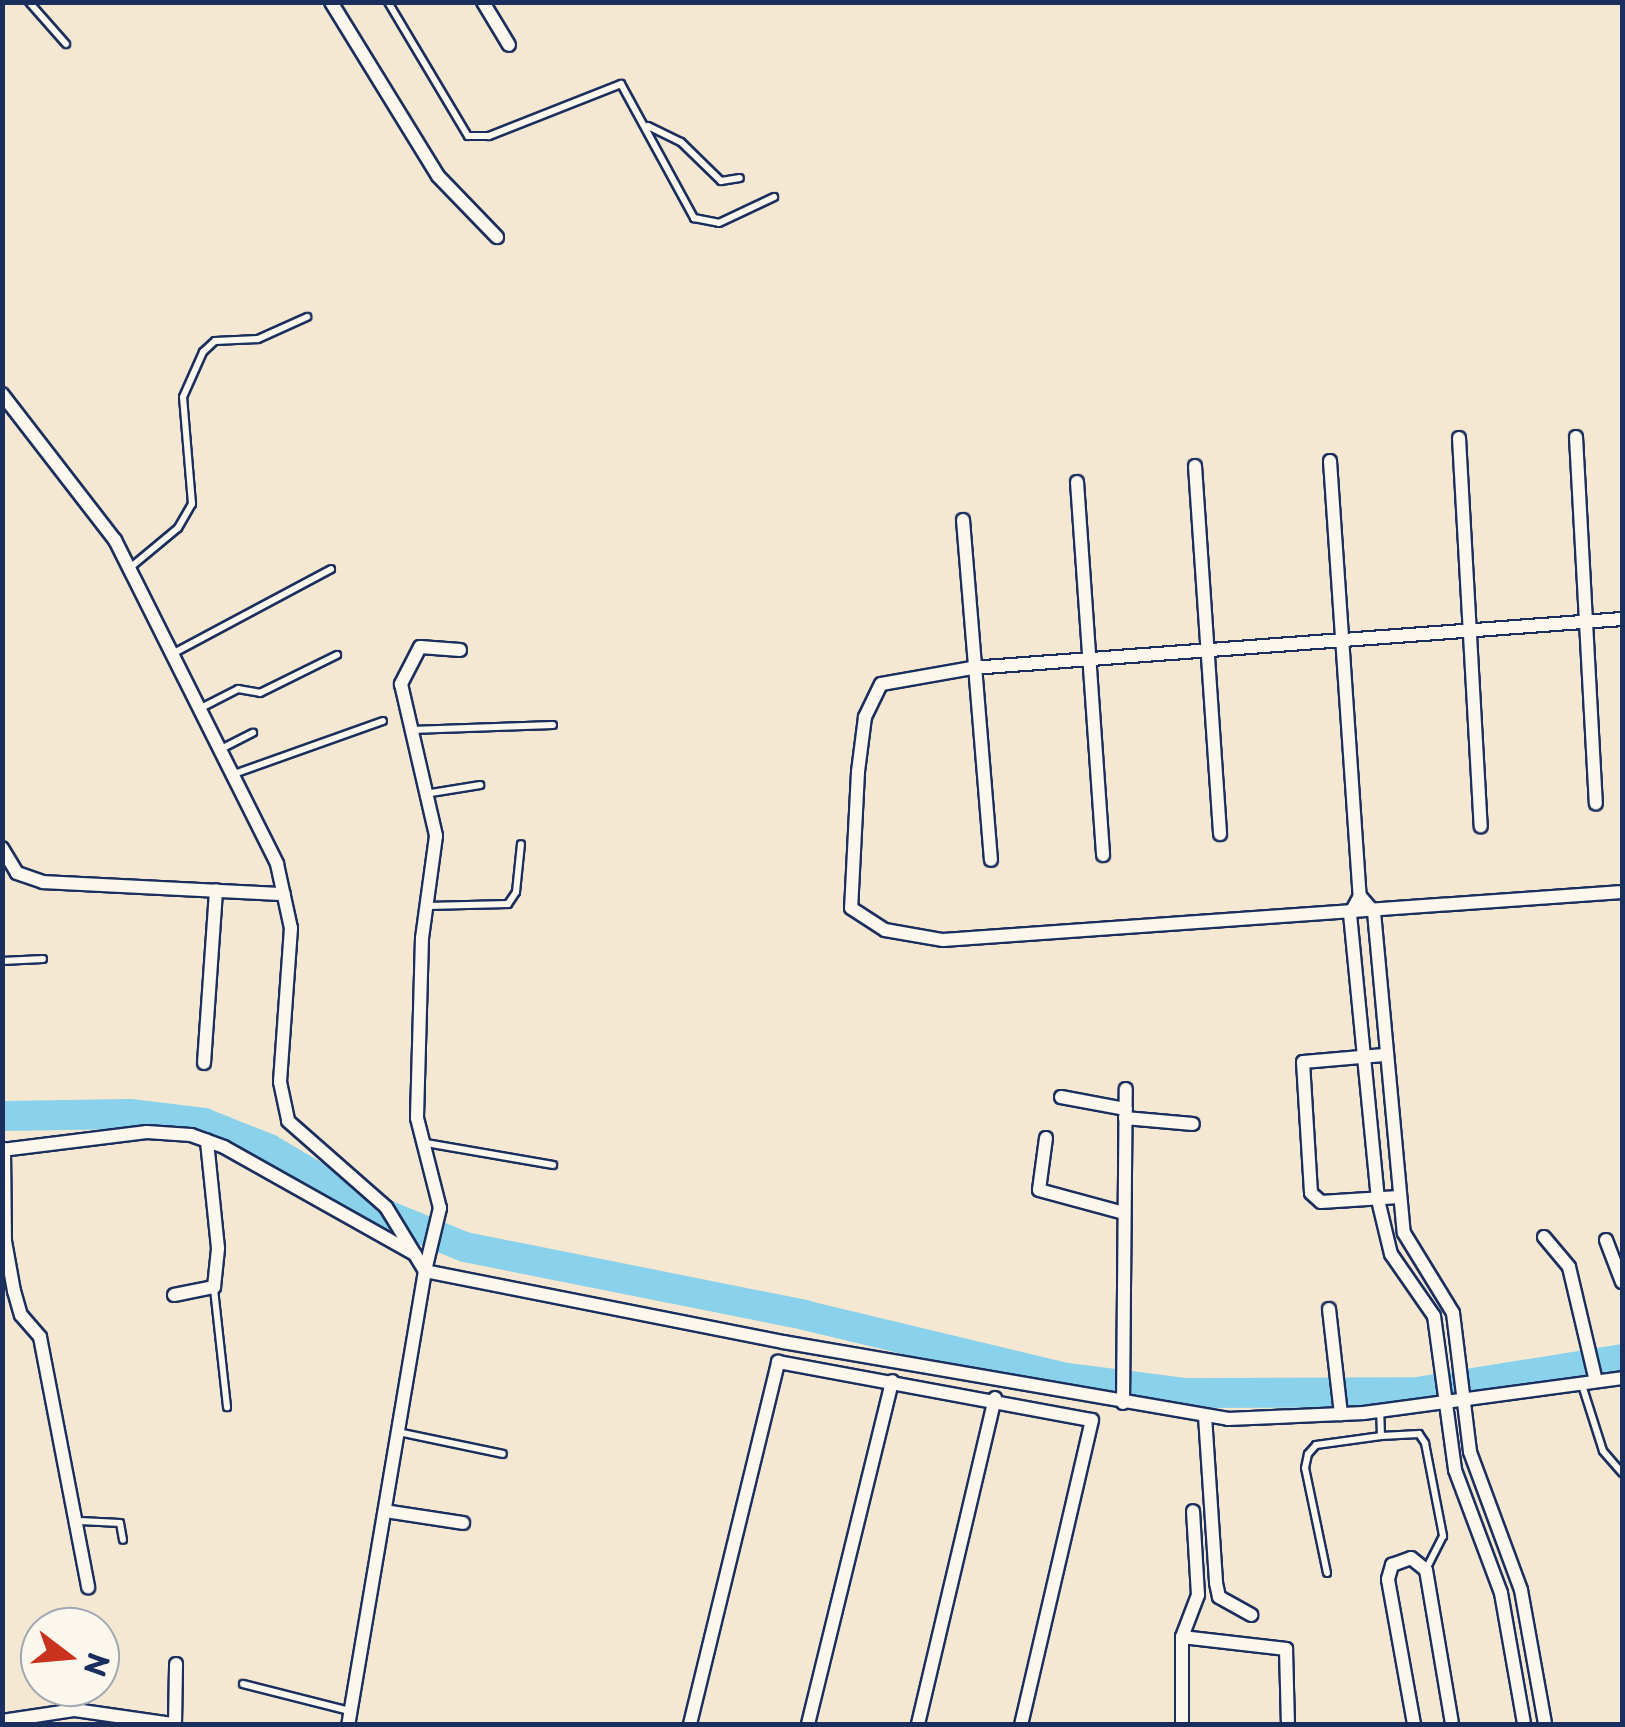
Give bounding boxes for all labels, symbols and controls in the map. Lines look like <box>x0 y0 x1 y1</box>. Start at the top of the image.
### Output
north arrow <box>20 1607 120 1707</box>
text: N <box>74 1648 121 1681</box>

